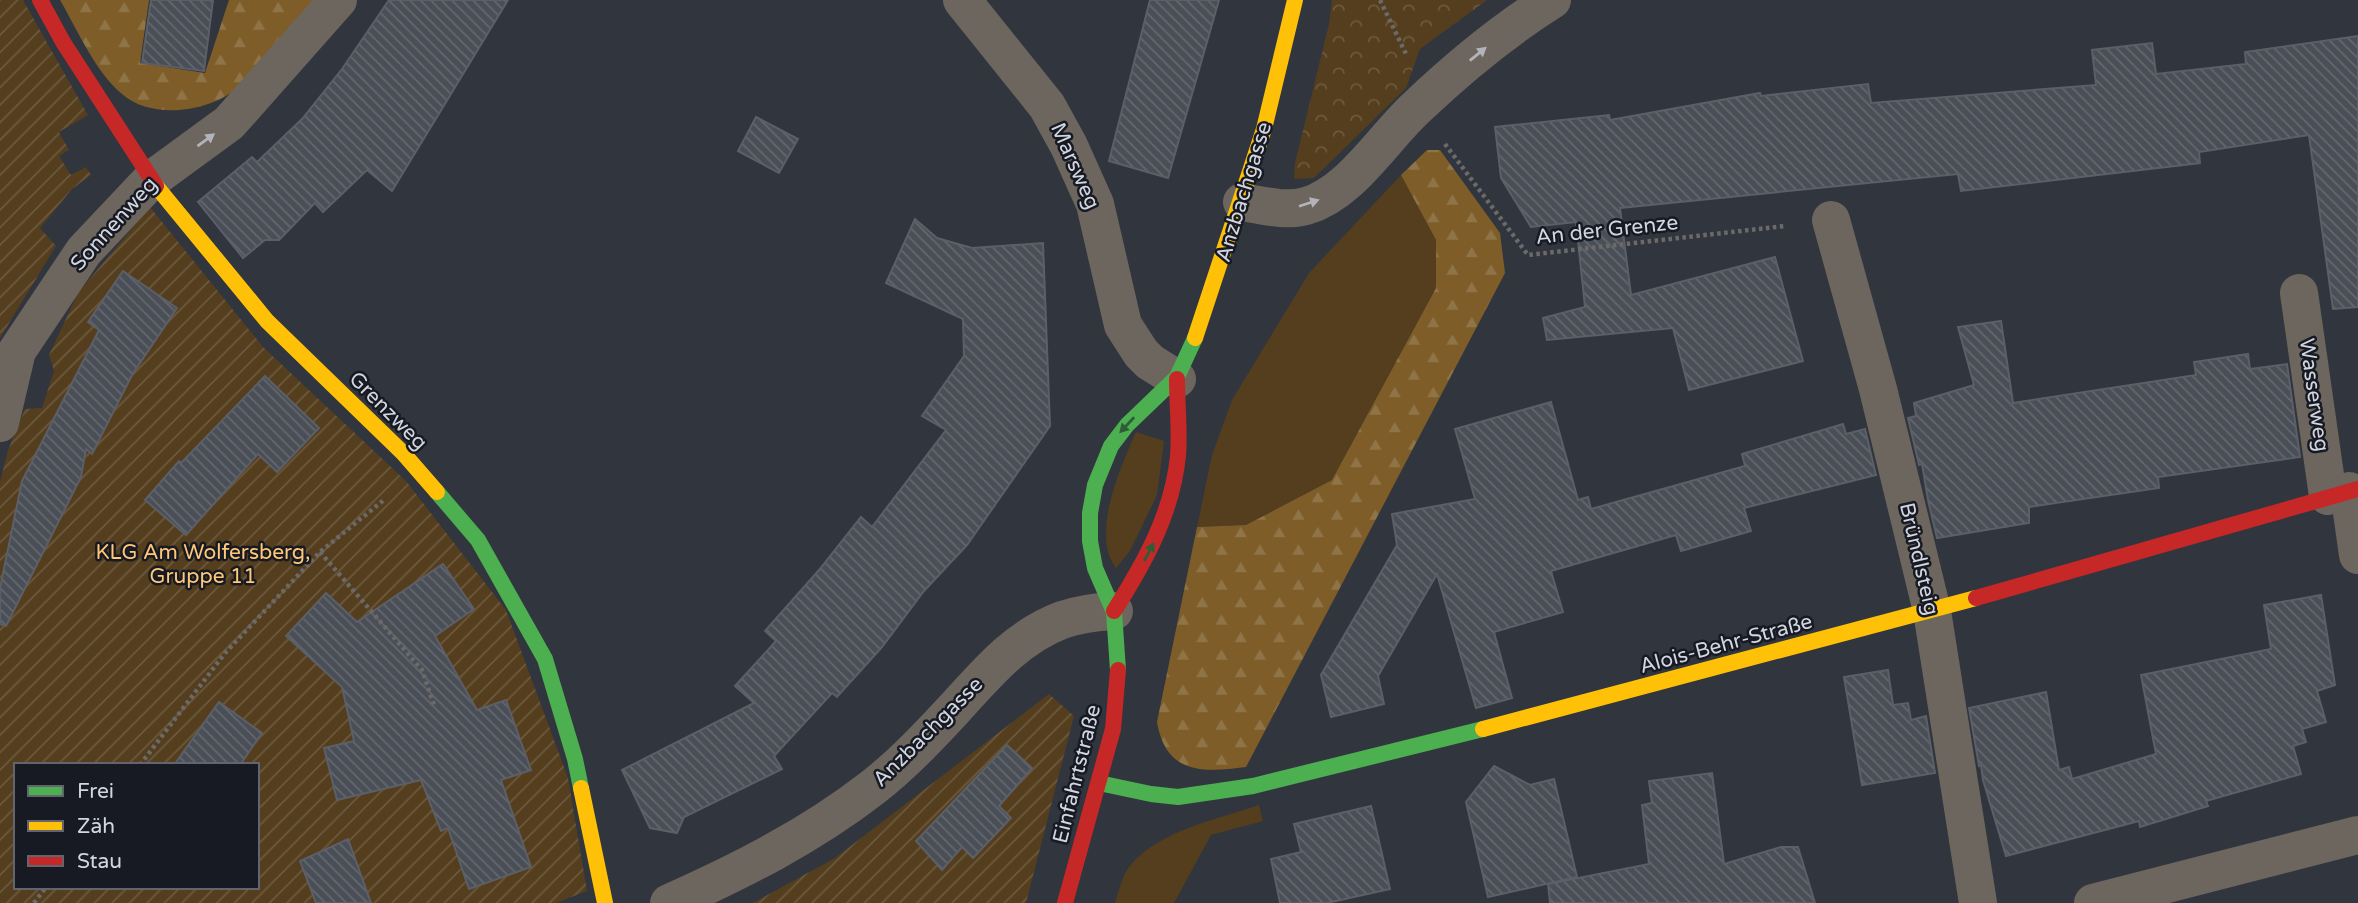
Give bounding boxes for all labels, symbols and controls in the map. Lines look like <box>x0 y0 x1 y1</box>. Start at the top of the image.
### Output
one-way arrow <box>1469 47 1487 62</box>
street label: Marsweg <box>1045 119 1105 213</box>
street label: Anzbachgasse <box>1211 119 1277 265</box>
one-way arrow <box>197 133 215 147</box>
street label: Sonnenweg <box>65 172 163 276</box>
one-way arrow <box>1298 198 1319 208</box>
street label: An der Grenze <box>1535 210 1680 250</box>
street label: Wasserweg <box>2294 337 2334 453</box>
street label: Grenzweg <box>344 367 432 455</box>
one-way arrow <box>1119 416 1135 433</box>
street label: Bründlsteig <box>1894 500 1944 618</box>
park label: KLG Am Wolfersberg, Gruppe 11 <box>95 540 311 589</box>
one-way arrow <box>1143 542 1155 562</box>
street label: Alois-Behr-Straße <box>1637 609 1815 679</box>
street label: Anzbachgasse <box>868 672 988 792</box>
street label: Einfahrtstraße <box>1048 702 1106 846</box>
legend <box>14 763 259 889</box>
text: Frei <box>77 779 114 804</box>
text: Zäh <box>77 814 115 839</box>
text: Stau <box>77 849 122 874</box>

